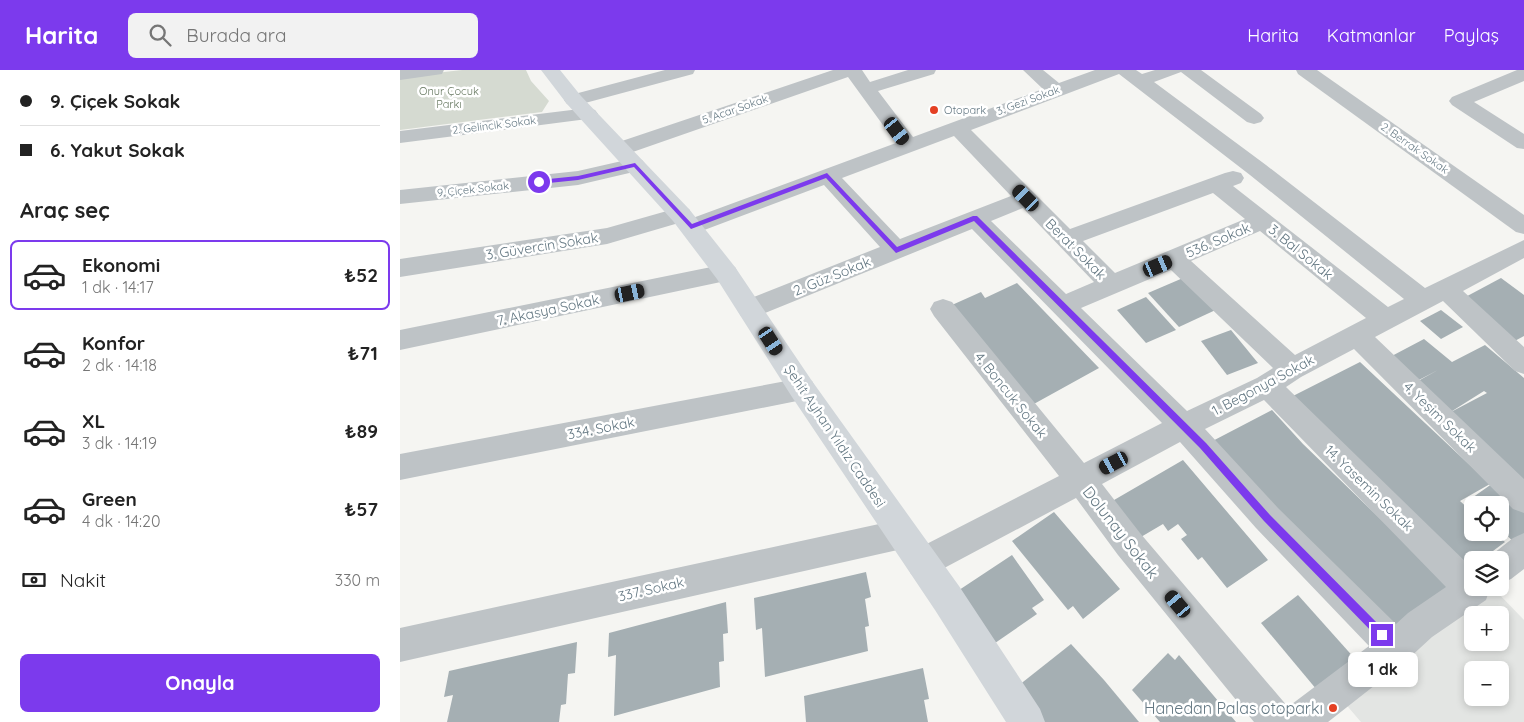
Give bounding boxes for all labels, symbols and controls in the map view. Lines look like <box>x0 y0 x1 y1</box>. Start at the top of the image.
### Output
search box <box>128 13 478 58</box>
text: Harita <box>25 20 98 50</box>
icon: search <box>146 21 174 49</box>
text: Burada ara <box>186 23 286 47</box>
text: Harita <box>1247 24 1299 47</box>
text: Katmanlar <box>1327 24 1416 47</box>
text: Paylaş <box>1444 24 1499 47</box>
street label: 3. Gezi Sokak <box>994 82 1062 118</box>
park label: Onur Çocuk Parkı <box>419 84 479 111</box>
text: 9. Çiçek Sokak <box>50 89 180 113</box>
street label: 5. Acar Sokak <box>700 91 770 127</box>
place label: Otopark <box>944 103 986 117</box>
marker: Otopark <box>928 104 940 116</box>
street label: 2. Gelincik Sokak <box>451 113 537 137</box>
car <box>881 115 912 147</box>
street label: 2. Berrak Sokak <box>1378 119 1452 177</box>
text: 6. Yakut Sokak <box>50 138 185 162</box>
route start <box>528 171 550 193</box>
street label: 9. Çiçek Sokak <box>436 178 510 200</box>
car <box>1010 182 1041 214</box>
text: Araç seç <box>20 196 110 224</box>
street label: Berat Sokak <box>1042 215 1110 283</box>
street label: 536. Sokak <box>1183 218 1253 262</box>
street label: 3. Bal Sokak <box>1265 220 1337 284</box>
street label: 3. Güvercin Sokak <box>484 228 600 264</box>
street label: 2. Güz Sokak <box>791 252 873 300</box>
icon: car <box>22 253 67 298</box>
text: Ekonomi <box>82 253 160 277</box>
car <box>1141 253 1174 279</box>
text: ₺52 <box>344 263 378 287</box>
text: 1 dk · 14:17 <box>82 277 154 297</box>
car <box>613 283 646 303</box>
street label: 7. Akasya Sokak <box>495 290 601 330</box>
car <box>756 324 785 358</box>
icon: car <box>22 331 67 376</box>
text: Konfor <box>82 331 145 355</box>
text: ₺71 <box>347 341 378 365</box>
street label: 4. Boncuk Sokak <box>971 348 1051 442</box>
street label: 1. Begonya Sokak <box>1209 350 1317 420</box>
text: 2 dk · 14:18 <box>82 355 157 375</box>
street label: Şehit Ayhan Yıldız Caddesi <box>780 361 890 511</box>
street label: 4. Yeşim Sokak <box>1400 378 1480 456</box>
icon: car <box>22 409 67 454</box>
text: XL <box>82 409 105 433</box>
street label: 334. Sokak <box>566 413 636 443</box>
text: ₺89 <box>345 419 378 443</box>
text: 3 dk · 14:19 <box>82 433 157 453</box>
street label: 14. Yasemin Sokak <box>1321 441 1417 535</box>
car <box>1097 449 1130 477</box>
street label: Dolunay Sokak <box>1079 482 1163 582</box>
icon: car <box>22 487 67 532</box>
text: Green <box>82 487 137 511</box>
map controls <box>1464 496 1509 706</box>
button: locate <box>1464 496 1509 541</box>
text: ₺57 <box>345 497 378 521</box>
text: 4 dk · 14:20 <box>82 511 160 531</box>
button: layers <box>1464 551 1509 596</box>
icon: cash <box>20 566 48 594</box>
text: Nakit <box>60 568 106 592</box>
text: 330 m <box>335 570 380 590</box>
street label: 337. Sokak <box>616 573 686 605</box>
car <box>1162 588 1193 620</box>
button: + <box>1464 606 1509 651</box>
route end <box>1371 624 1393 646</box>
callout: 1 dk <box>1347 652 1417 688</box>
button: Onayla <box>20 654 380 712</box>
text: 1 dk <box>1368 659 1398 679</box>
button: − <box>1464 661 1509 706</box>
place label: Hanedan Palas otoparkı <box>1144 698 1323 718</box>
marker: Hanedan Palas otoparkı <box>1327 702 1339 714</box>

